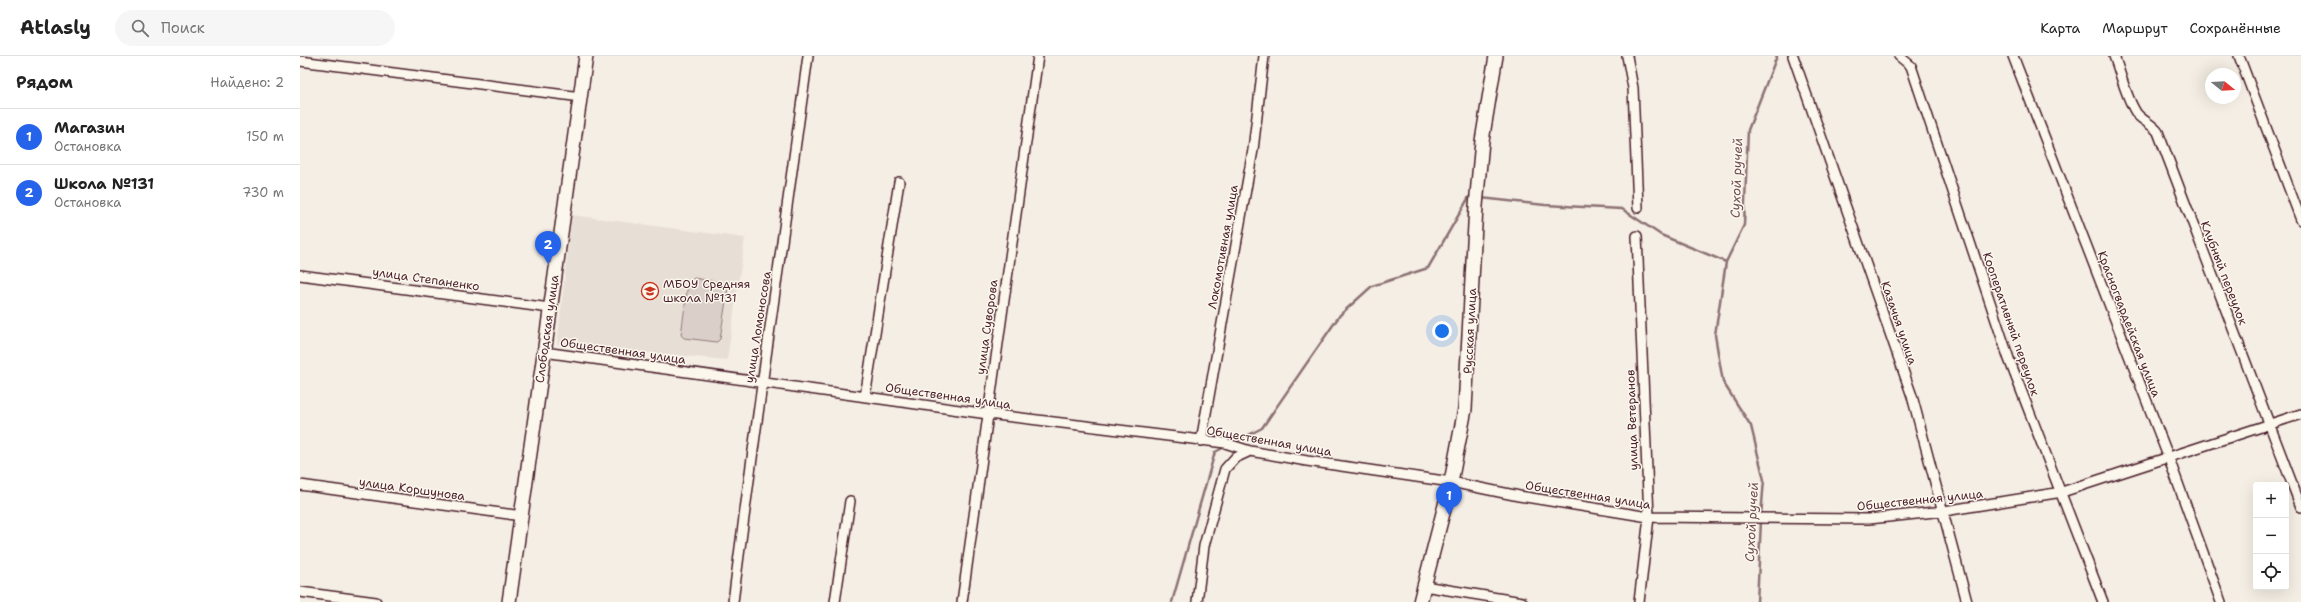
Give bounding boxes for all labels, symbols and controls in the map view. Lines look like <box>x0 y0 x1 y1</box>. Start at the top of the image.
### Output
search box <box>115 10 395 46</box>
text: Atlasly <box>20 15 91 40</box>
icon: search <box>129 17 151 39</box>
text: Поиск <box>161 18 205 38</box>
text: Карта <box>2040 19 2080 37</box>
text: Маршрут <box>2102 19 2168 37</box>
text: Сохранённые <box>2190 19 2281 37</box>
north arrow <box>2205 68 2241 104</box>
text: Рядом <box>16 71 73 93</box>
text: Найдено: 2 <box>210 74 284 91</box>
text: Магазин <box>54 118 125 138</box>
text: 1 <box>26 128 32 145</box>
text: 150 m <box>246 128 284 145</box>
text: Остановка <box>54 138 121 155</box>
water label: Сухой ручей <box>1727 138 1746 218</box>
text: Школа №131 <box>54 174 154 194</box>
street label: Локомотивная улица <box>1204 183 1242 311</box>
text: 2 <box>24 184 34 201</box>
text: 730 m <box>242 184 284 201</box>
text: Остановка <box>54 194 121 211</box>
street label: Клубный переулок <box>2197 219 2251 328</box>
pin: 2 <box>535 231 561 264</box>
street label: Красногвардейская улица <box>2094 249 2164 400</box>
street label: Кооперативный переулок <box>1979 250 2043 399</box>
street label: улица Степаненко <box>371 264 481 294</box>
street label: улица Ломоносова <box>741 269 775 384</box>
street label: Слободская улица <box>531 273 563 384</box>
place label: МБОУ Средняя школа №131 <box>663 276 750 306</box>
street label: улица Суворова <box>972 278 1002 376</box>
street label: Казачья улица <box>1877 279 1921 367</box>
school or university icon: МБОУ Средняя школа №131 <box>640 281 660 301</box>
street label: Русская улица <box>1460 287 1480 374</box>
your location <box>1432 321 1452 341</box>
street label: Общественная улица <box>559 334 687 368</box>
street label: улица Ветеранов <box>1622 369 1642 471</box>
street label: Общественная улица <box>884 379 1012 413</box>
street label: Общественная улица <box>1205 422 1333 460</box>
street label: улица Коршунова <box>358 474 467 504</box>
street label: Общественная улица <box>1524 477 1652 513</box>
pin: 1 <box>1436 482 1462 515</box>
water label: Сухой ручей <box>1741 482 1762 562</box>
map controls <box>2253 482 2289 590</box>
button: + <box>2253 482 2289 518</box>
street label: Общественная улица <box>1856 485 1984 515</box>
button: − <box>2253 518 2289 554</box>
button: locate <box>2253 554 2289 590</box>

